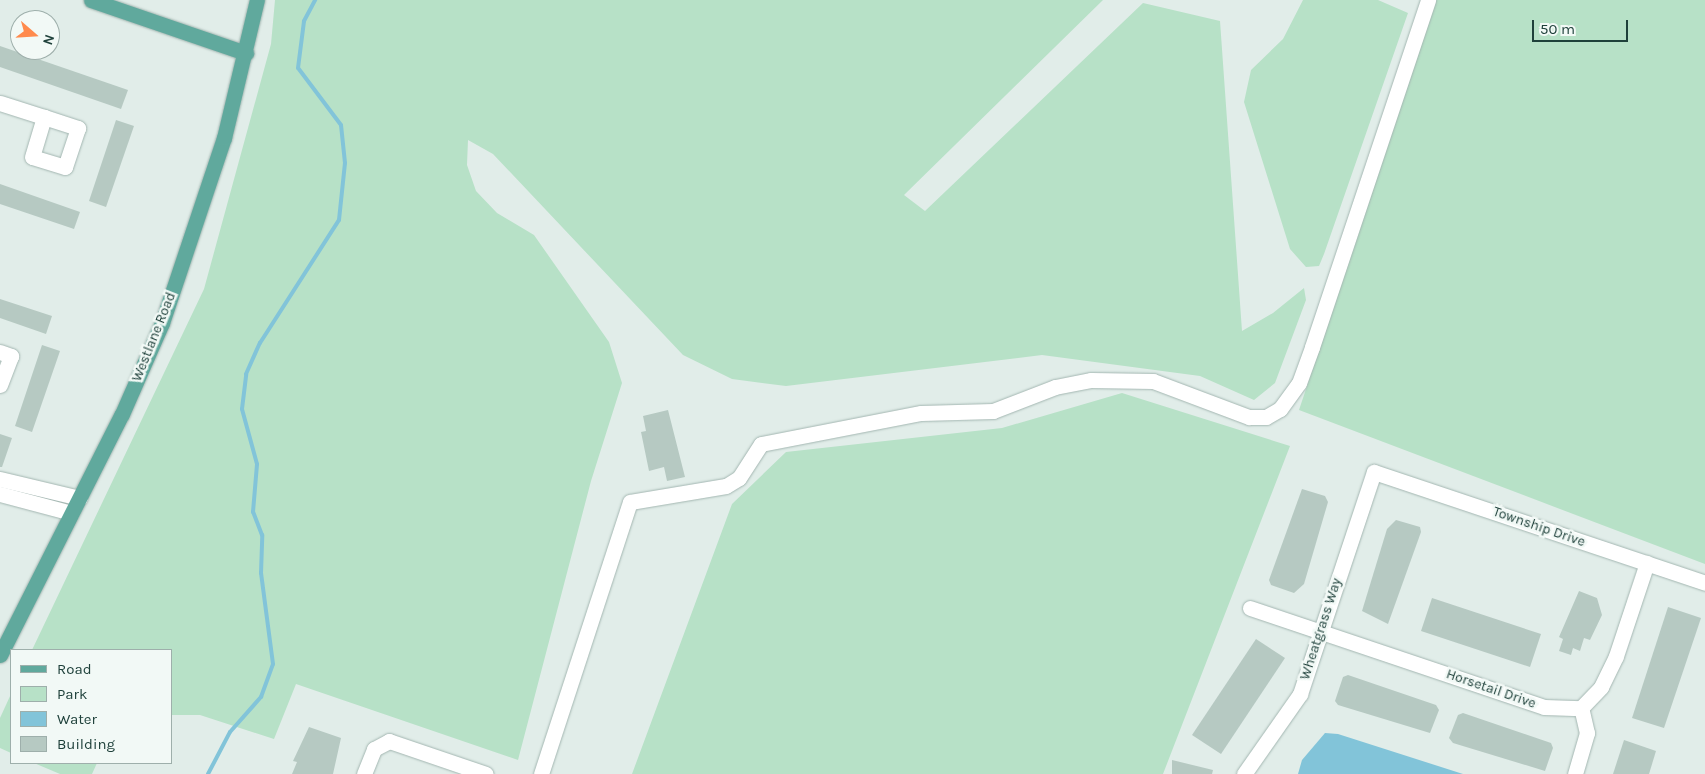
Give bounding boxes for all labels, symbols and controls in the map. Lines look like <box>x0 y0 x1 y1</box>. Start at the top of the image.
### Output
north arrow <box>10 10 60 60</box>
scale bar <box>1535 10 1631 42</box>
text: 50 m <box>1540 20 1575 38</box>
text: N <box>39 32 58 47</box>
street label: Westlane Road <box>128 290 180 384</box>
street label: Township Drive <box>1491 503 1587 551</box>
street label: Wheatgrass Way <box>1297 576 1345 682</box>
legend <box>10 649 172 764</box>
text: Road <box>57 660 92 678</box>
street label: Horsetail Drive <box>1444 666 1538 712</box>
text: Park <box>57 685 87 703</box>
text: Water <box>57 710 97 728</box>
text: Building <box>57 735 115 753</box>

